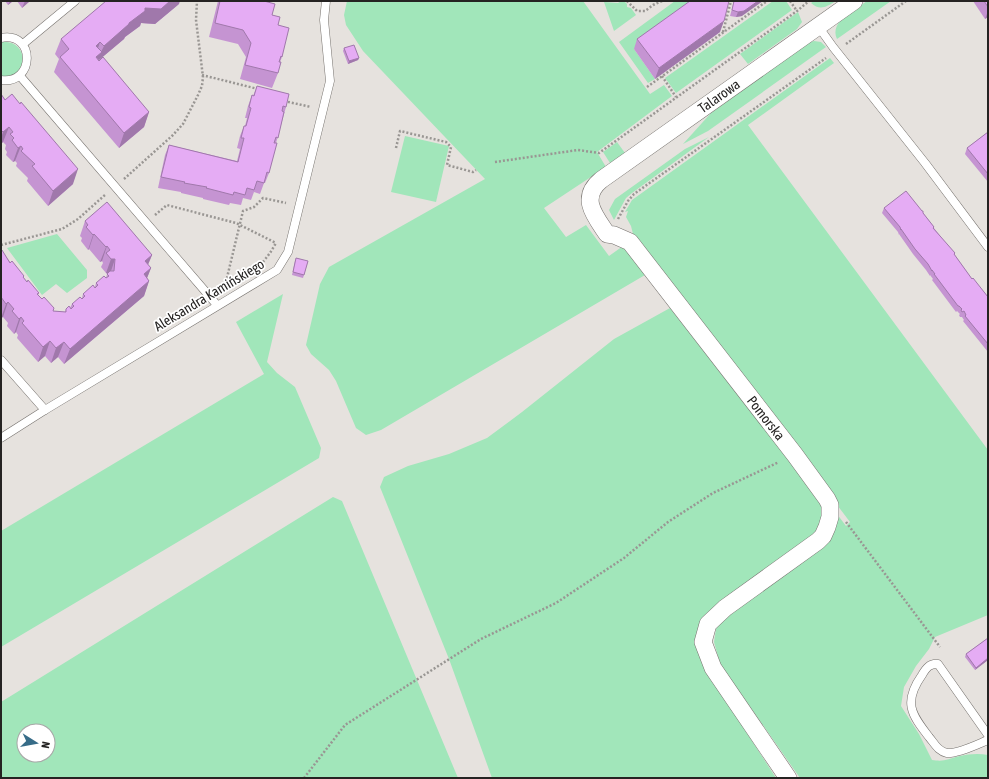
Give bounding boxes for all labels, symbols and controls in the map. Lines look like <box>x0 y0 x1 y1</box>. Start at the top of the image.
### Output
street label: Talarowa <box>695 76 743 116</box>
street label: Aleksandra Kamińskiego <box>151 256 267 334</box>
street label: Pomorska <box>744 393 788 443</box>
north arrow <box>16 723 56 763</box>
text: N <box>39 741 52 749</box>

